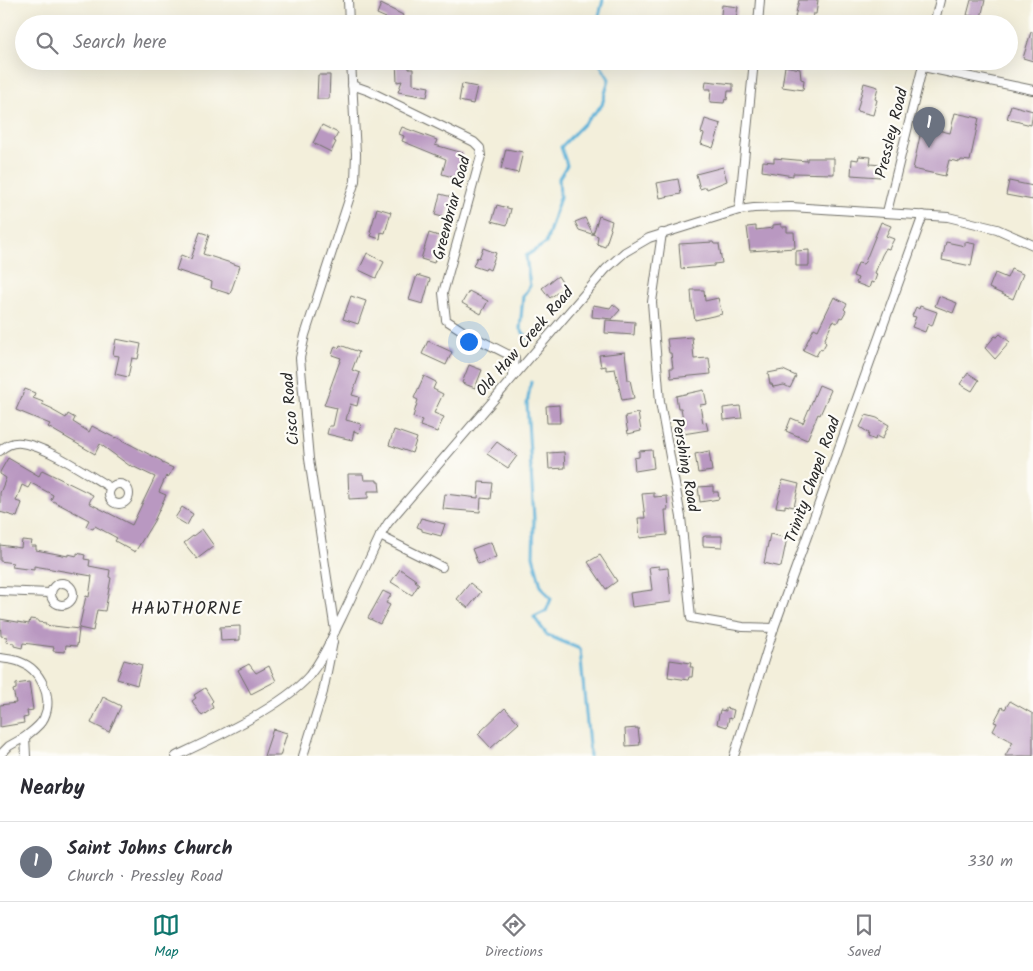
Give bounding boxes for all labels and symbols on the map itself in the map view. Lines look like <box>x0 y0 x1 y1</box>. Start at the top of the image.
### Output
street label: Pressley Road <box>869 84 915 181</box>
pin: 1 <box>913 107 945 148</box>
street label: Greenbriar Road <box>426 152 478 263</box>
street label: Old Haw Creek Road <box>470 281 581 403</box>
your location <box>456 329 482 355</box>
street label: Cisco Road <box>275 371 307 446</box>
street label: Trinity Chapel Road <box>779 412 848 547</box>
street label: Pershing Road <box>664 416 706 515</box>
district label: HAWTHORNE <box>131 595 243 624</box>

